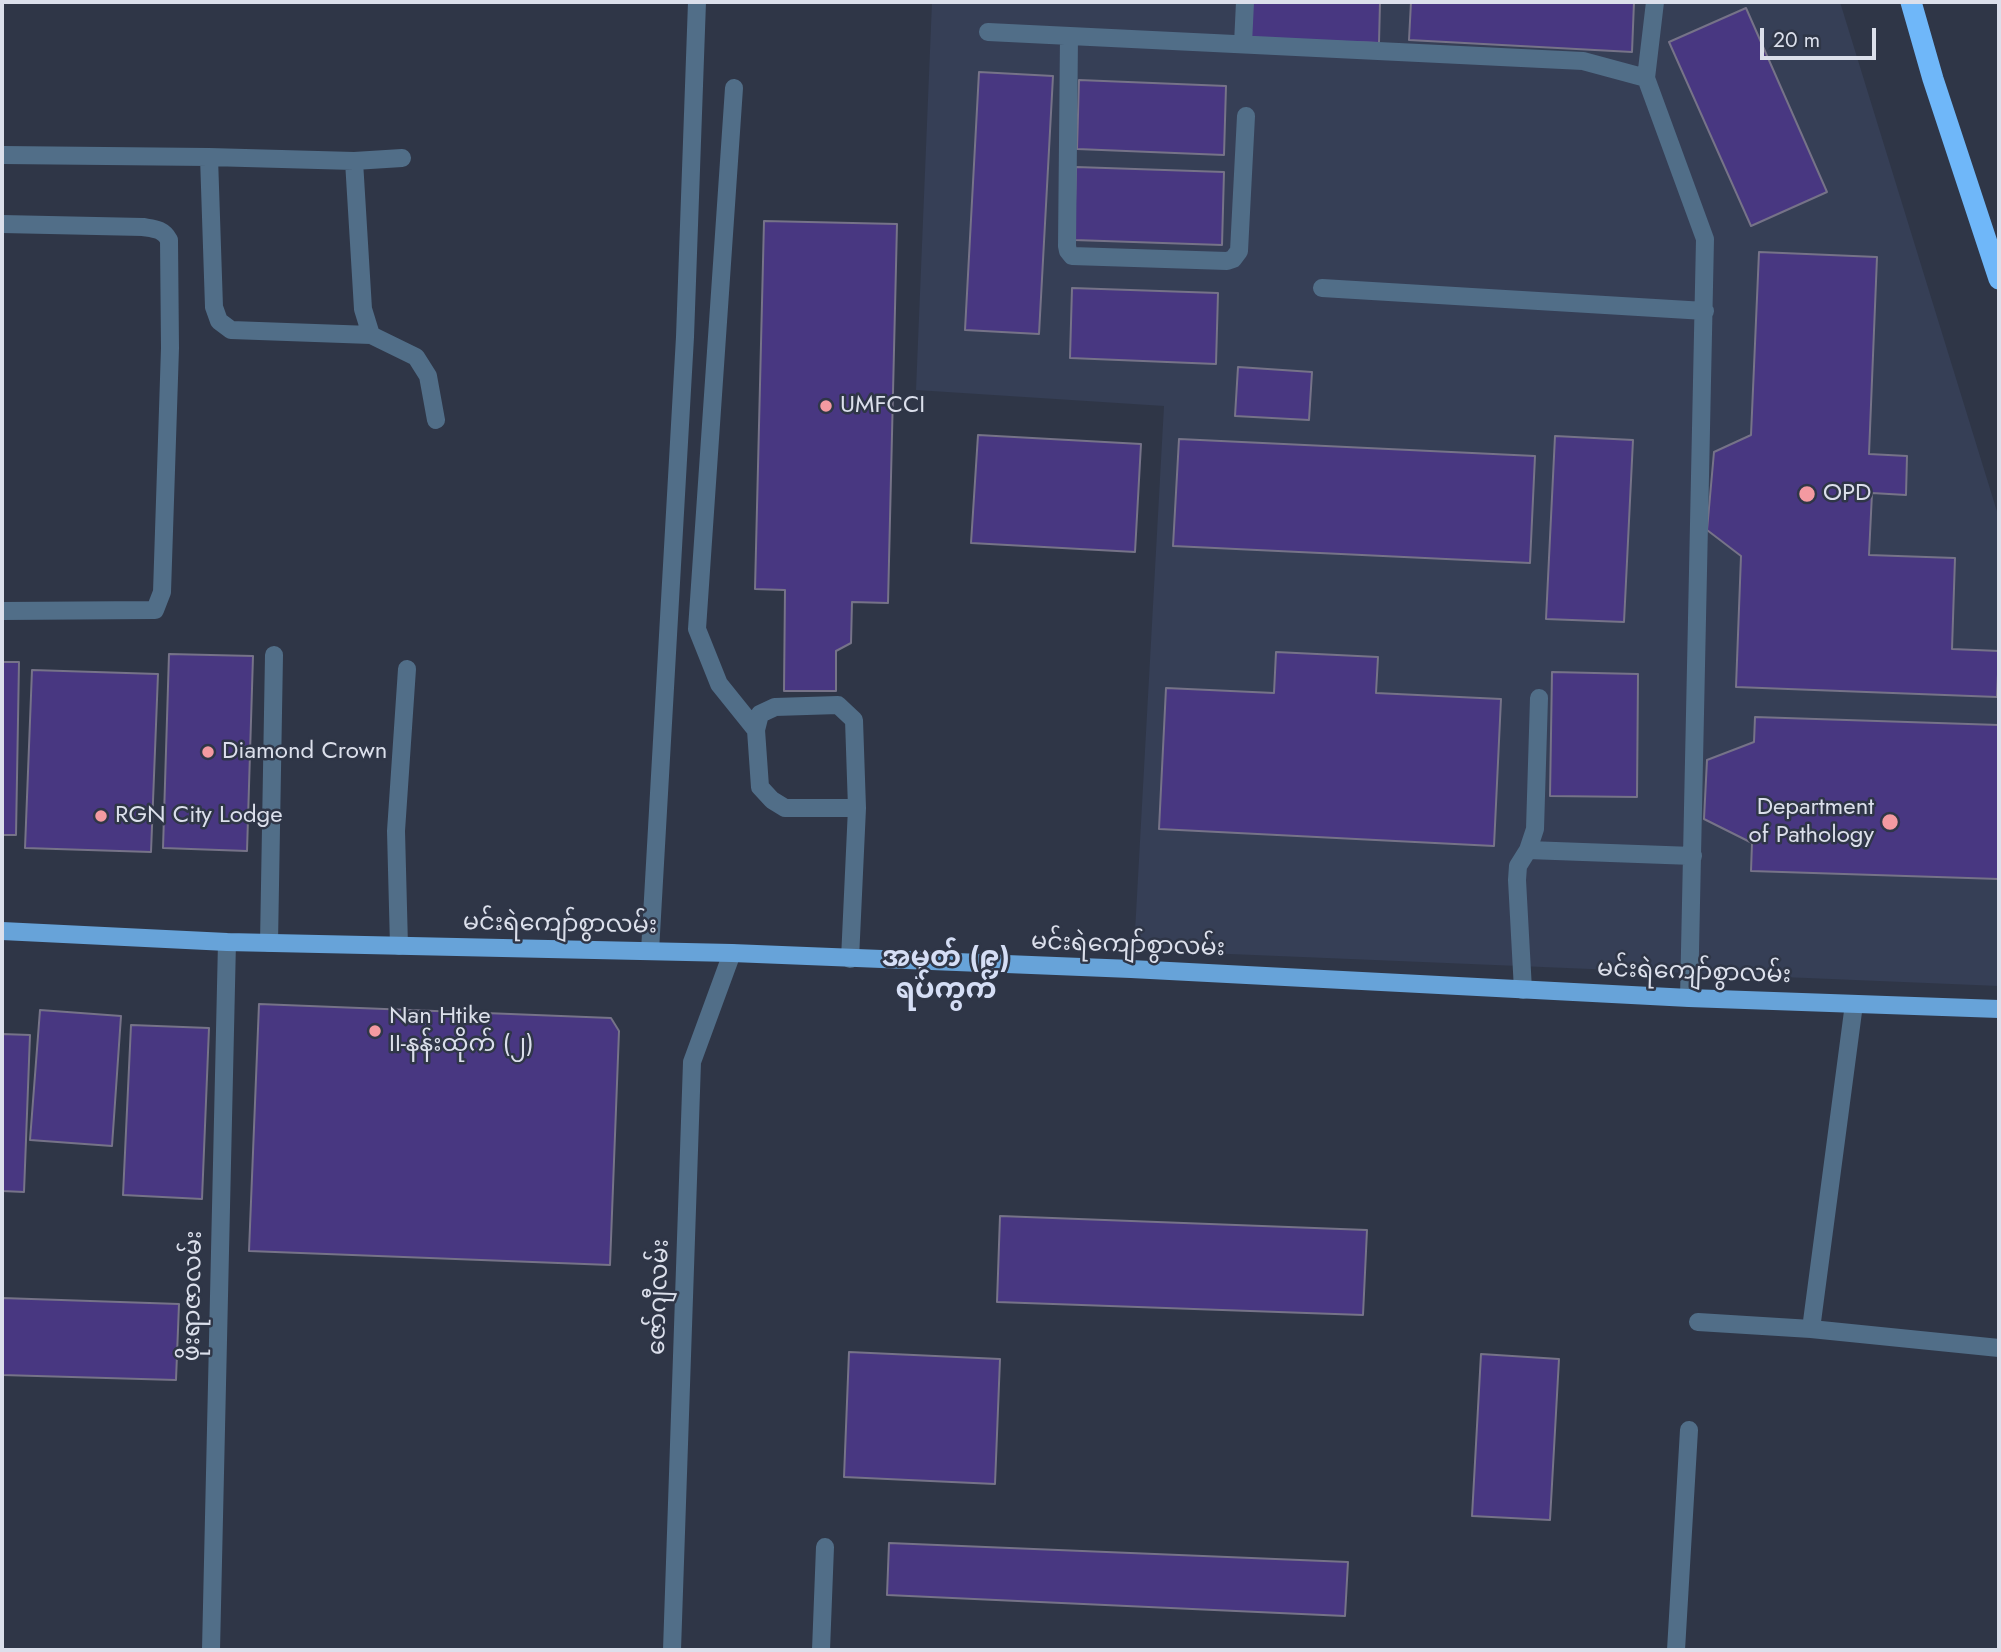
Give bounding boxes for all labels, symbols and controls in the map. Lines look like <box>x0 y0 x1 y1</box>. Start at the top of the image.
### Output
scale bar <box>1763 14 1878 58</box>
text: 20 m <box>1773 25 1820 55</box>
place label: UMFCCI <box>840 392 925 420</box>
marker: UMFCCI <box>818 398 834 414</box>
place label: OPD <box>1823 480 1871 508</box>
marker: OPD <box>1797 484 1817 504</box>
place label: Diamond Crown <box>222 738 387 766</box>
marker: Diamond Crown <box>200 744 216 760</box>
place label: Department of Pathology <box>1749 794 1874 850</box>
place label: RGN City Lodge <box>115 802 283 830</box>
marker: RGN City Lodge <box>93 808 109 824</box>
marker: Department of Pathology <box>1880 812 1900 832</box>
street label: မင်းရဲကျော်စွာလမ်း <box>463 909 657 941</box>
street label: မင်းရဲကျော်စွာလမ်း <box>1030 928 1226 964</box>
district label: အမှတ် (၉) ရပ်ကွက် <box>882 942 1010 1008</box>
street label: မင်းရဲကျော်စွာလမ်း <box>1596 955 1792 991</box>
place label: Nan Htike II-နန်းထိုက် (၂) <box>389 1003 534 1059</box>
marker: Nan Htike II-နန်းထိုက် (၂) <box>367 1023 383 1039</box>
street label: ဖိုးရာဇာလမ်း <box>178 1230 210 1362</box>
street label: ဇော်ဂျီလမ်း <box>644 1239 676 1355</box>

